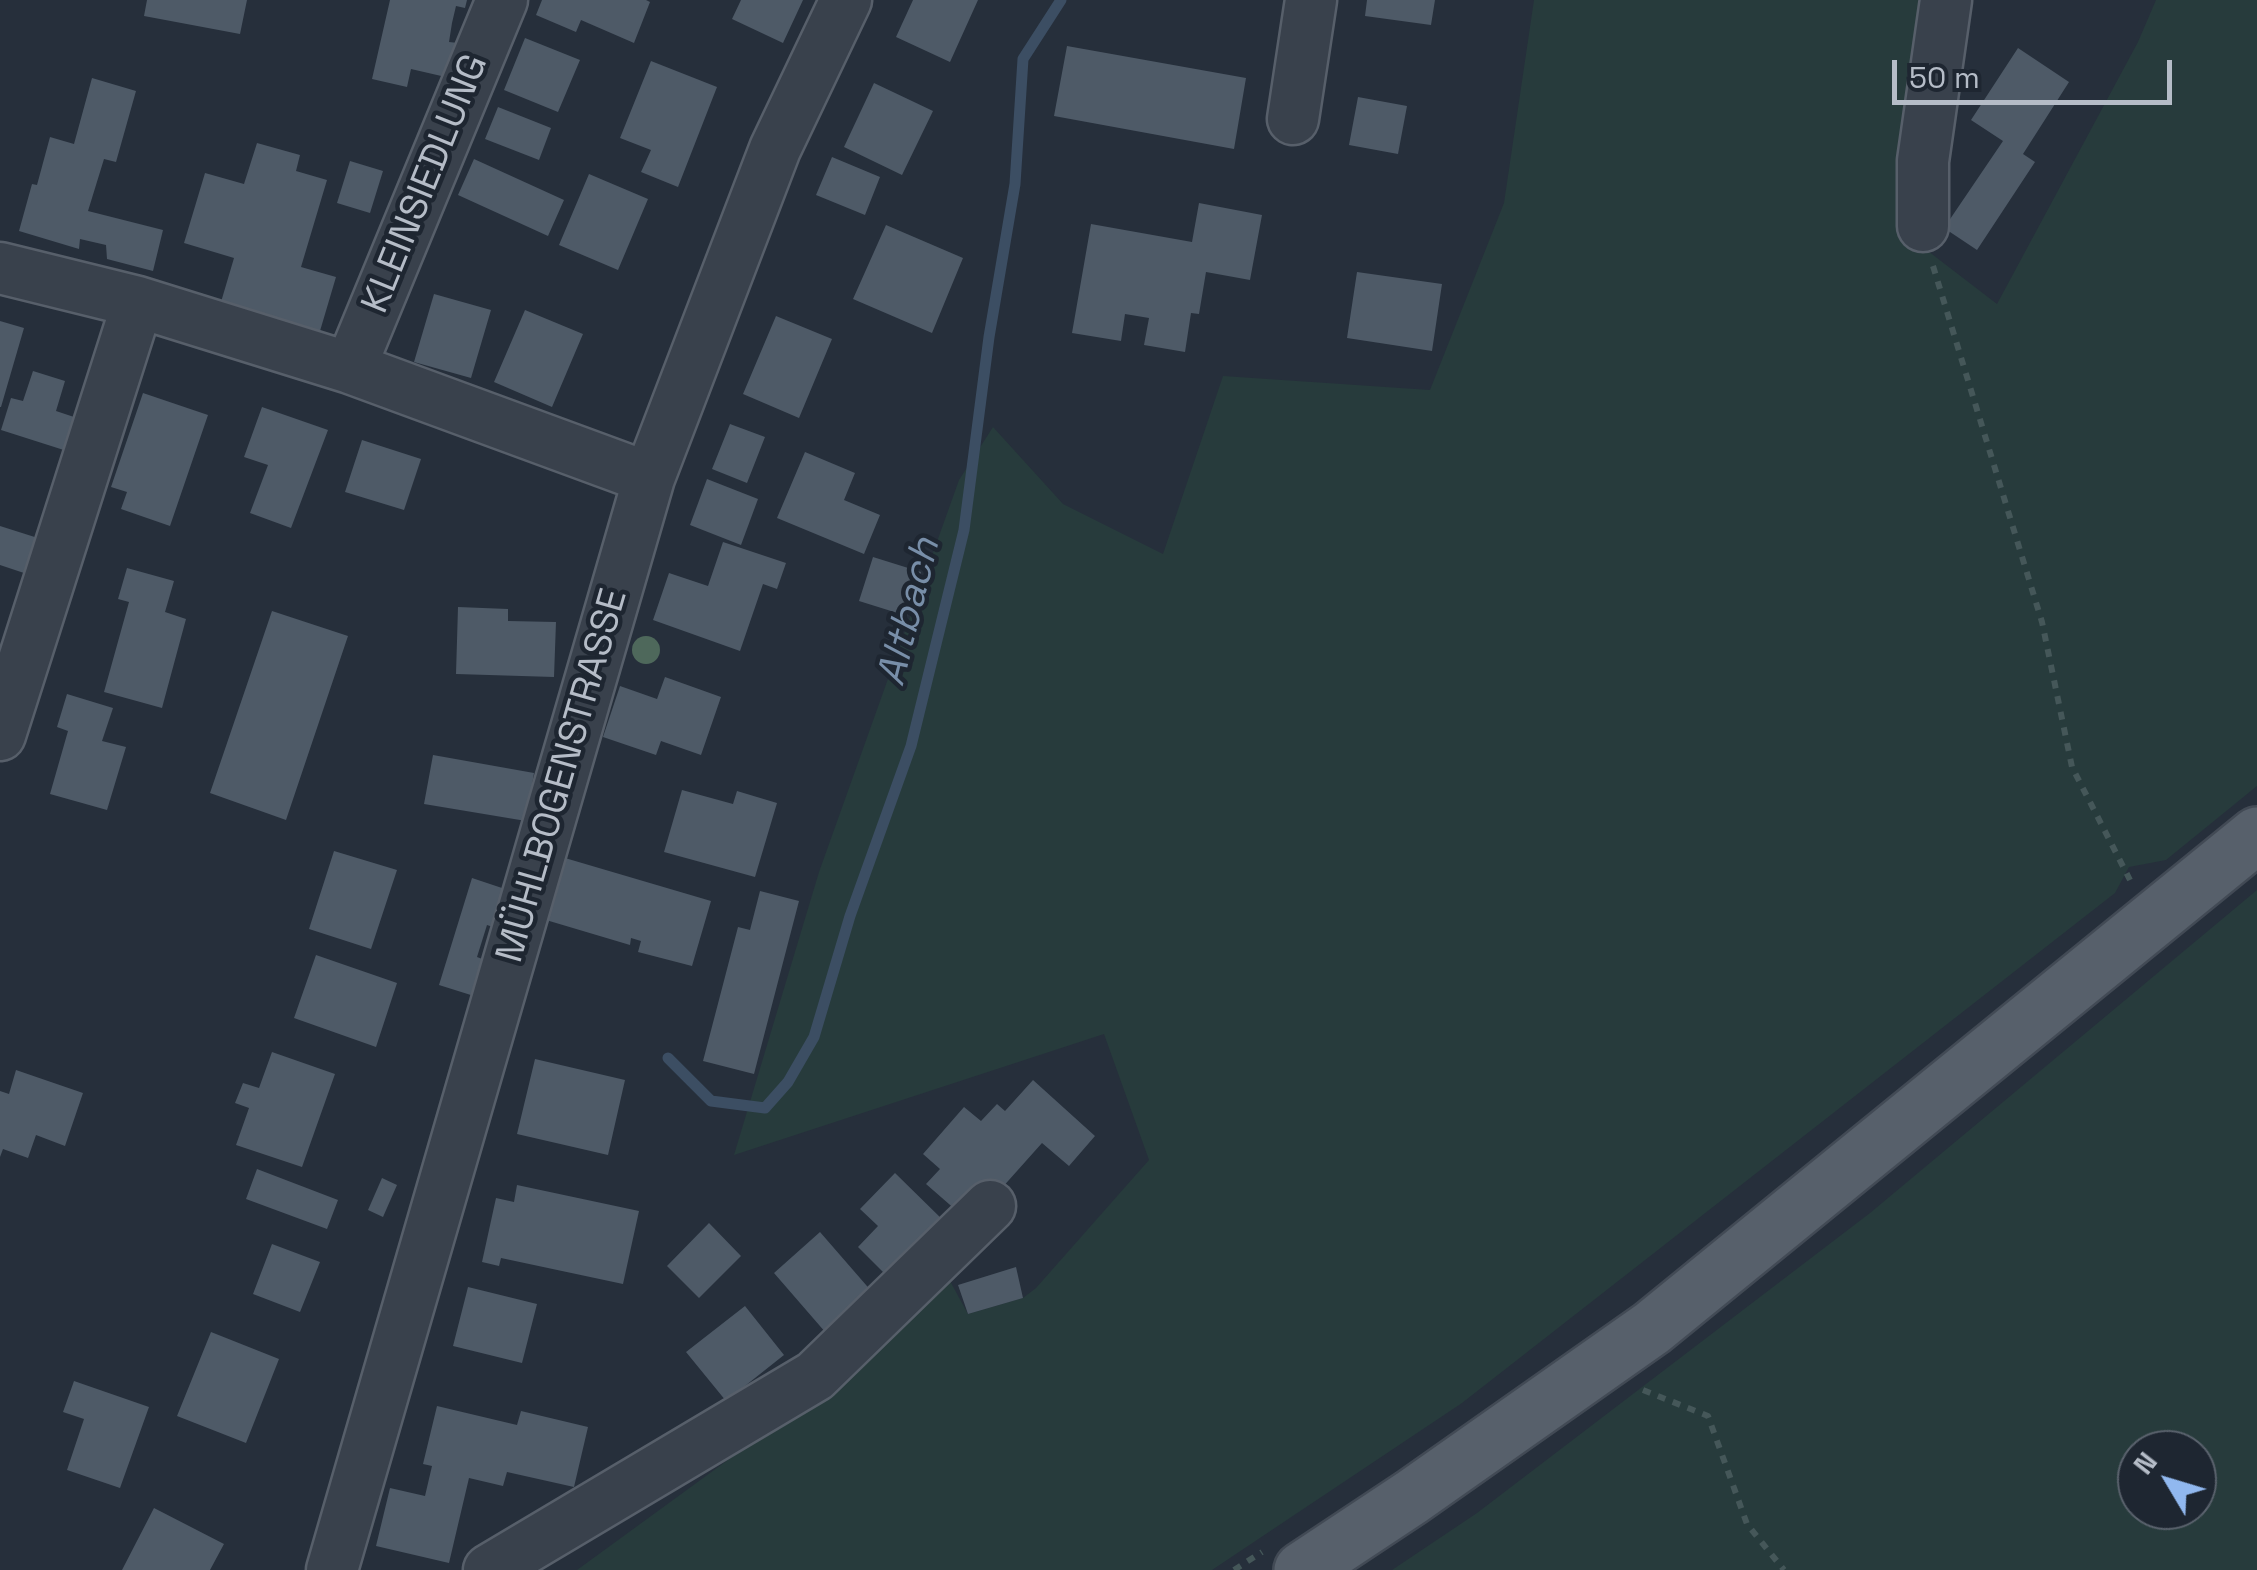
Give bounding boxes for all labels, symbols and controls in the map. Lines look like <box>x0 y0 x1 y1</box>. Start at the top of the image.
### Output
scale bar <box>1897 40 2177 102</box>
street label: KLEINSIEDLUNG <box>353 48 499 320</box>
text: 50 m <box>1909 58 1980 97</box>
water label: Altbach <box>869 533 951 691</box>
street label: MÜHLBOGENSTRASSE <box>488 584 638 968</box>
north arrow <box>2117 1430 2217 1530</box>
text: N <box>2125 1444 2165 1481</box>

